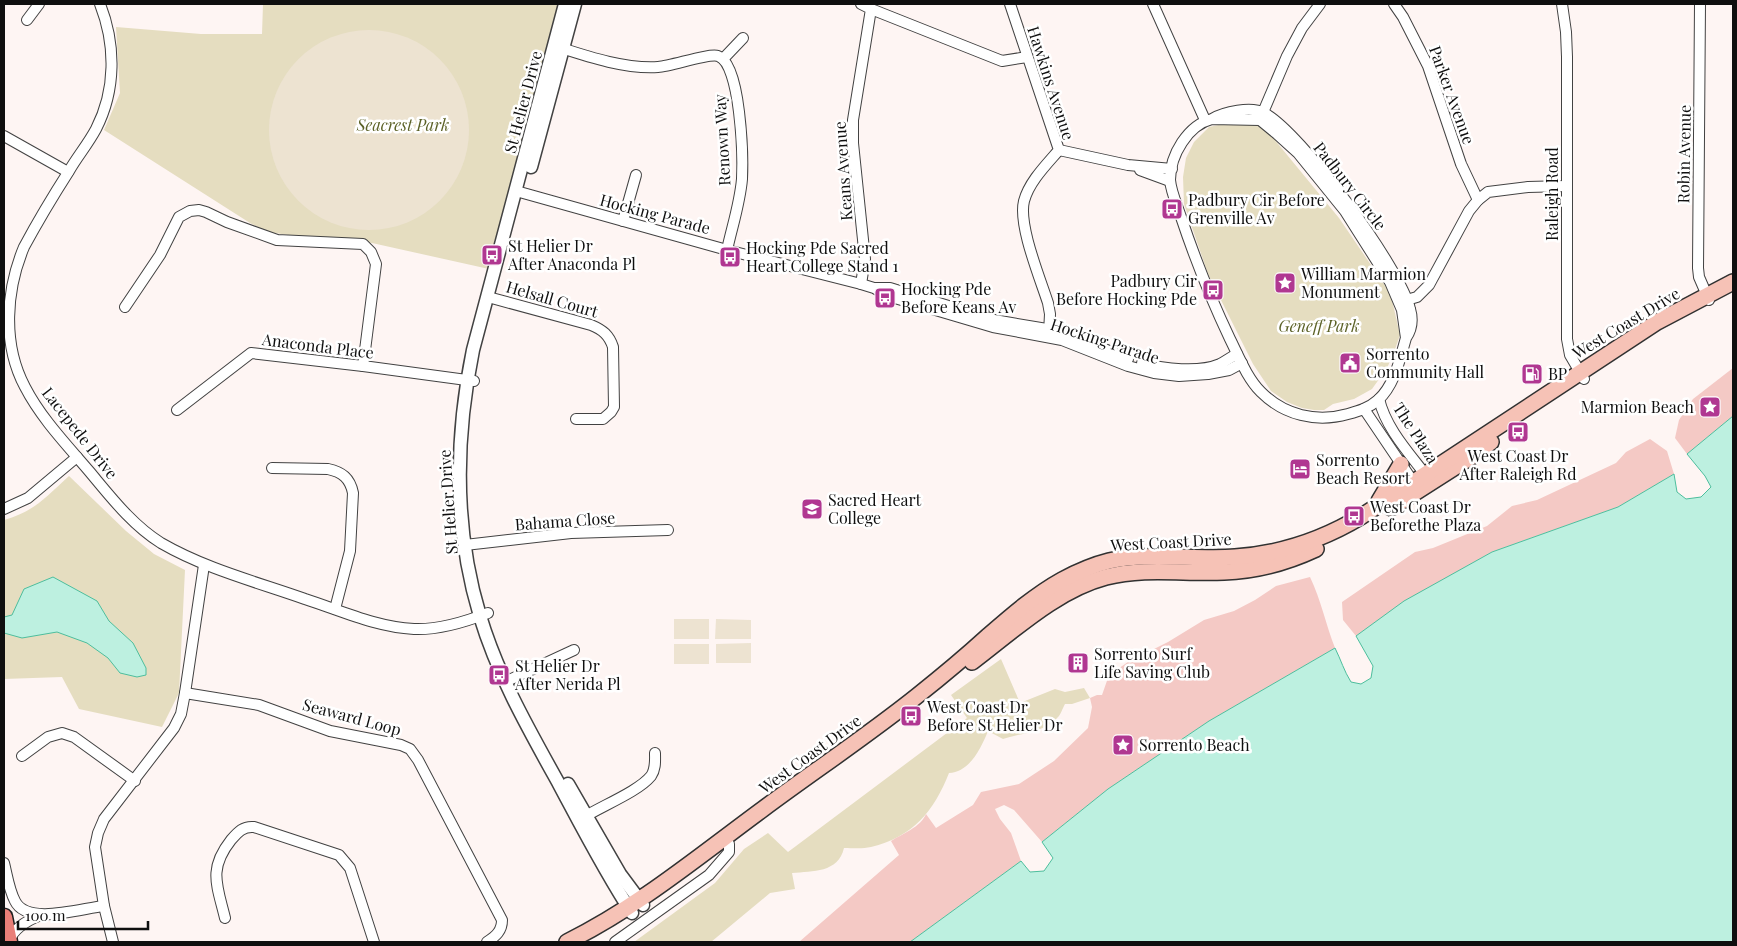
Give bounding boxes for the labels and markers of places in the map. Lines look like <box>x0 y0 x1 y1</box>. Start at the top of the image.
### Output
place label: Padbury Cir Before Grenville Av <box>1188 189 1325 228</box>
bus stop icon: Padbury Cir Before Grenville Av <box>1160 197 1184 221</box>
place label: St Helier Dr After Anaconda Pl <box>507 235 636 274</box>
place label: Hocking Pde Sacred Heart College Stand 1 <box>746 237 899 276</box>
bus stop icon: St Helier Dr After Anaconda Pl <box>480 243 504 267</box>
bus stop icon: Hocking Pde Sacred Heart College Stand 1 <box>718 245 742 269</box>
place label: William Marmion Monument <box>1300 263 1426 302</box>
place label: Padbury Cir Before Hocking Pde <box>1056 270 1197 309</box>
place icon: William Marmion Monument <box>1273 271 1297 295</box>
place label: Hocking Pde Before Keans Av <box>901 278 1017 317</box>
bus stop icon: Padbury Cir Before Hocking Pde <box>1201 278 1225 302</box>
bus stop icon: Hocking Pde Before Keans Av <box>873 286 897 310</box>
place label: Sorrento Community Hall <box>1366 343 1485 382</box>
public building icon: Sorrento Community Hall <box>1338 351 1362 375</box>
fuel station icon: BP <box>1520 362 1544 386</box>
place label: BP <box>1548 363 1567 384</box>
place icon: Marmion Beach <box>1698 395 1722 419</box>
place label: Marmion Beach <box>1581 396 1695 417</box>
bus stop icon: West Coast Dr After Raleigh Rd <box>1506 420 1530 444</box>
place label: West Coast Dr After Raleigh Rd <box>1459 445 1576 484</box>
place label: Sorrento Beach Resort <box>1316 449 1411 488</box>
hotel icon: Sorrento Beach Resort <box>1288 457 1312 481</box>
place label: Sacred Heart College <box>828 489 922 528</box>
place label: West Coast Dr Beforethe Plaza <box>1369 496 1481 535</box>
school or university icon: Sacred Heart College <box>800 497 824 521</box>
bus stop icon: West Coast Dr Beforethe Plaza <box>1342 504 1366 528</box>
place label: Sorrento Surf Life Saving Club <box>1094 643 1210 682</box>
building icon: Sorrento Surf Life Saving Club <box>1066 651 1090 675</box>
place label: St Helier Dr After Nerida Pl <box>514 655 621 694</box>
bus stop icon: St Helier Dr After Nerida Pl <box>487 663 511 687</box>
place label: West Coast Dr Before St Helier Dr <box>926 696 1063 735</box>
bus stop icon: West Coast Dr Before St Helier Dr <box>899 704 923 728</box>
place icon: Sorrento Beach <box>1111 733 1135 757</box>
place label: Sorrento Beach <box>1139 734 1250 755</box>

